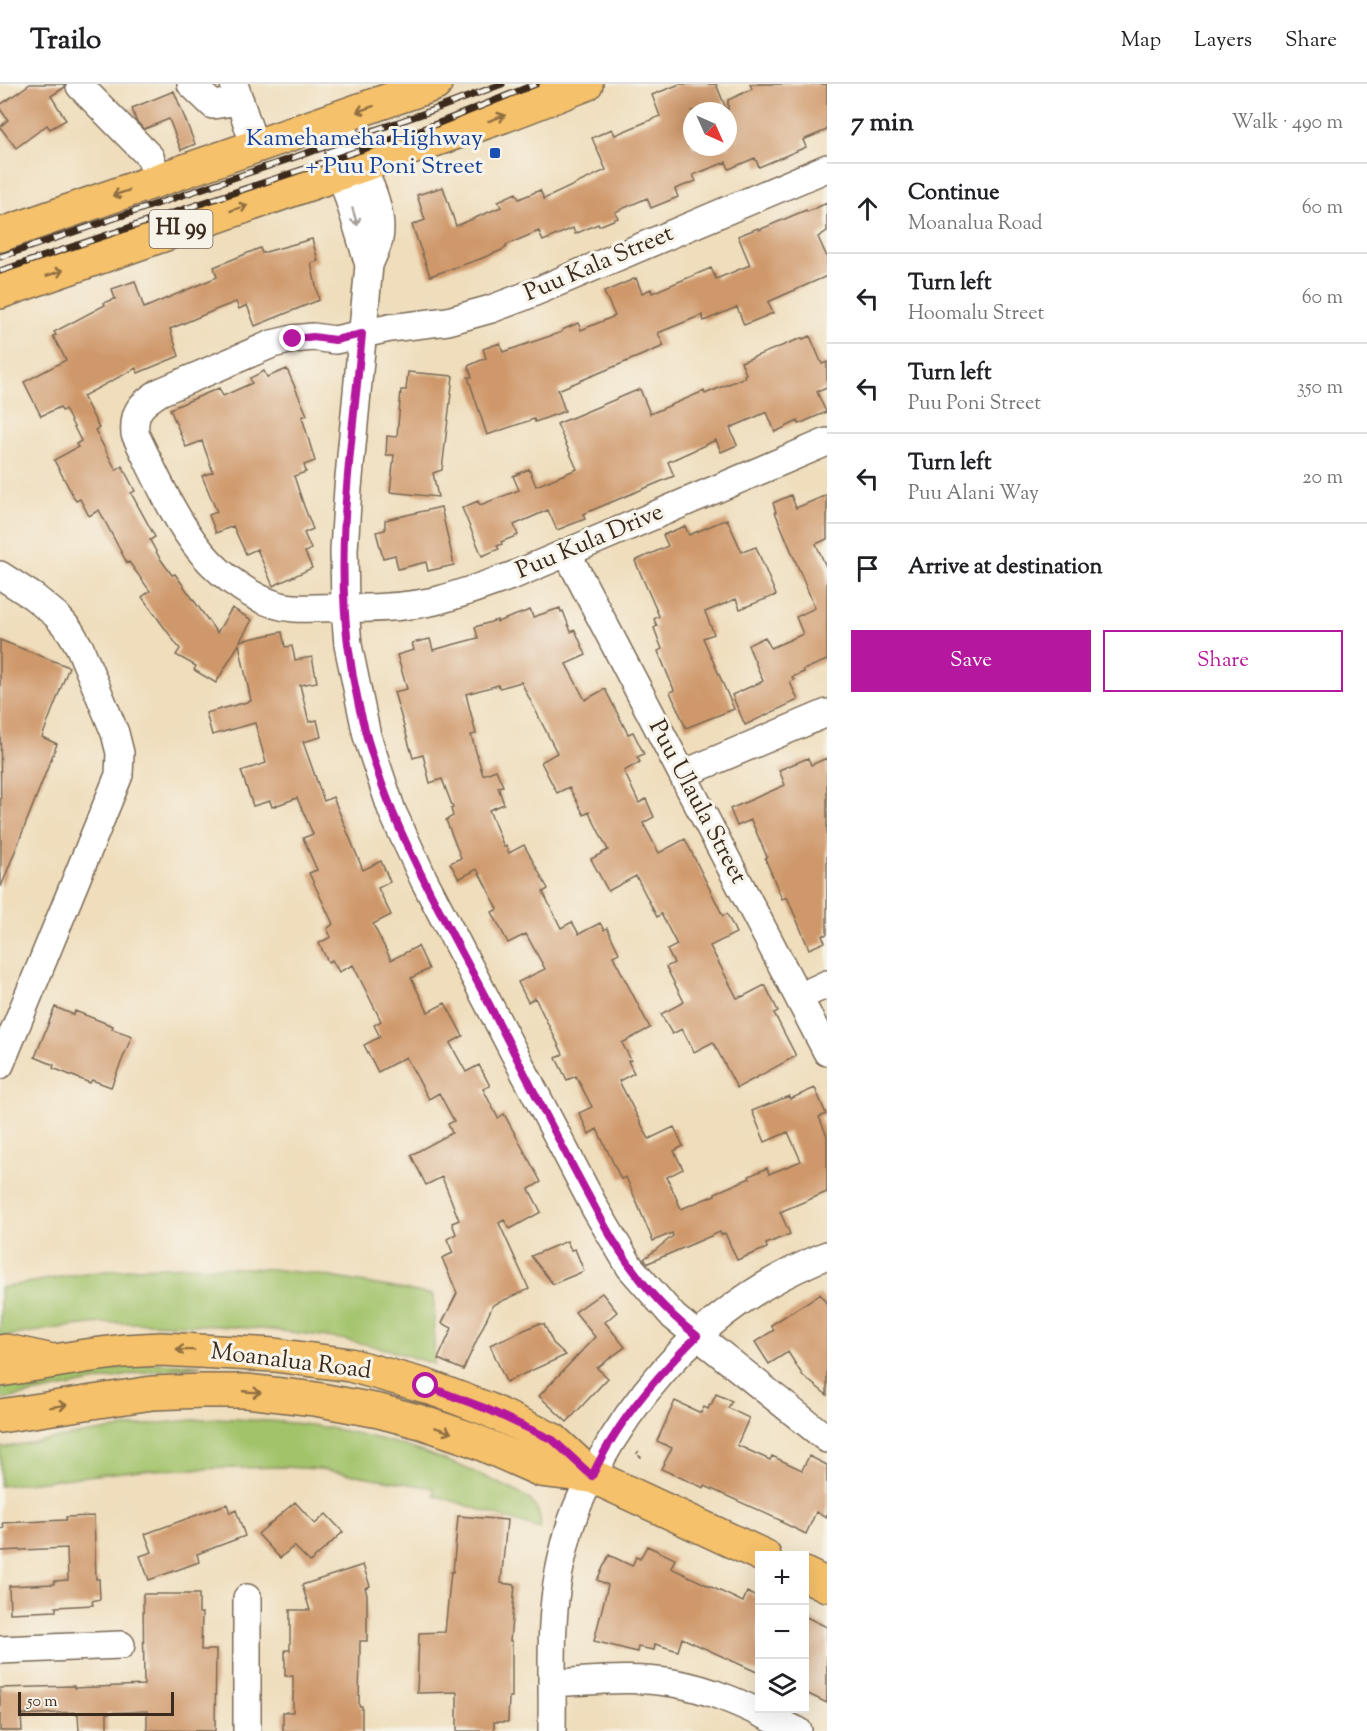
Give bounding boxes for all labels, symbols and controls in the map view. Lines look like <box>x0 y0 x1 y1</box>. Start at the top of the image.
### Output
text: Trailo <box>30 21 101 61</box>
text: Map <box>1121 26 1161 56</box>
text: Layers <box>1194 26 1252 56</box>
text: Share <box>1285 26 1337 56</box>
north arrow <box>683 102 737 156</box>
one-way arrow <box>356 104 375 115</box>
text: 7 min <box>851 105 914 142</box>
text: Walk · 490 m <box>1232 109 1343 138</box>
one-way arrow <box>487 112 506 123</box>
place label: Kamehameha Highway + Puu Poni Street <box>246 122 483 184</box>
marker: Kamehameha Highway + Puu Poni Street <box>488 146 502 160</box>
text: Continue <box>908 178 999 210</box>
one-way arrow <box>112 189 130 200</box>
icon: ahead <box>851 192 884 225</box>
text: 60 m <box>1302 194 1343 223</box>
one-way arrow <box>229 202 248 213</box>
one-way arrow <box>351 207 362 226</box>
road number: HI 99 <box>150 210 213 248</box>
text: Moanalua Road <box>908 210 1043 239</box>
street label: Puu Kala Street <box>519 217 679 311</box>
one-way arrow <box>45 266 64 277</box>
text: Turn left <box>908 268 991 300</box>
icon: left <box>851 282 884 315</box>
text: 60 m <box>1302 284 1343 313</box>
text: Hoomalu Street <box>908 300 1044 329</box>
route end <box>279 325 305 351</box>
text: Turn left <box>908 358 991 390</box>
icon: left <box>851 372 884 405</box>
text: 350 m <box>1297 374 1343 403</box>
text: Puu Poni Street <box>908 390 1041 419</box>
text: Turn left <box>908 448 991 480</box>
icon: left <box>851 462 884 495</box>
text: 20 m <box>1302 464 1343 493</box>
text: Puu Alani Way <box>908 480 1039 509</box>
street label: Puu Kula Drive <box>511 496 669 588</box>
icon: arrive <box>851 552 884 585</box>
text: Arrive at destination <box>908 552 1103 584</box>
button: Save <box>851 630 1091 692</box>
button: Share <box>1103 630 1343 692</box>
street label: Puu Ulaula Street <box>639 714 755 890</box>
street label: Moanalua Road <box>209 1335 374 1389</box>
one-way arrow <box>175 1344 195 1356</box>
route start <box>412 1372 438 1398</box>
one-way arrow <box>241 1387 261 1398</box>
one-way arrow <box>47 1401 67 1412</box>
one-way arrow <box>433 1425 451 1436</box>
map controls <box>755 1551 809 1713</box>
button: + <box>755 1551 809 1605</box>
button: − <box>755 1605 809 1659</box>
button: layers <box>755 1659 809 1713</box>
scale bar <box>18 1689 174 1716</box>
text: 50 m <box>27 1691 58 1714</box>

